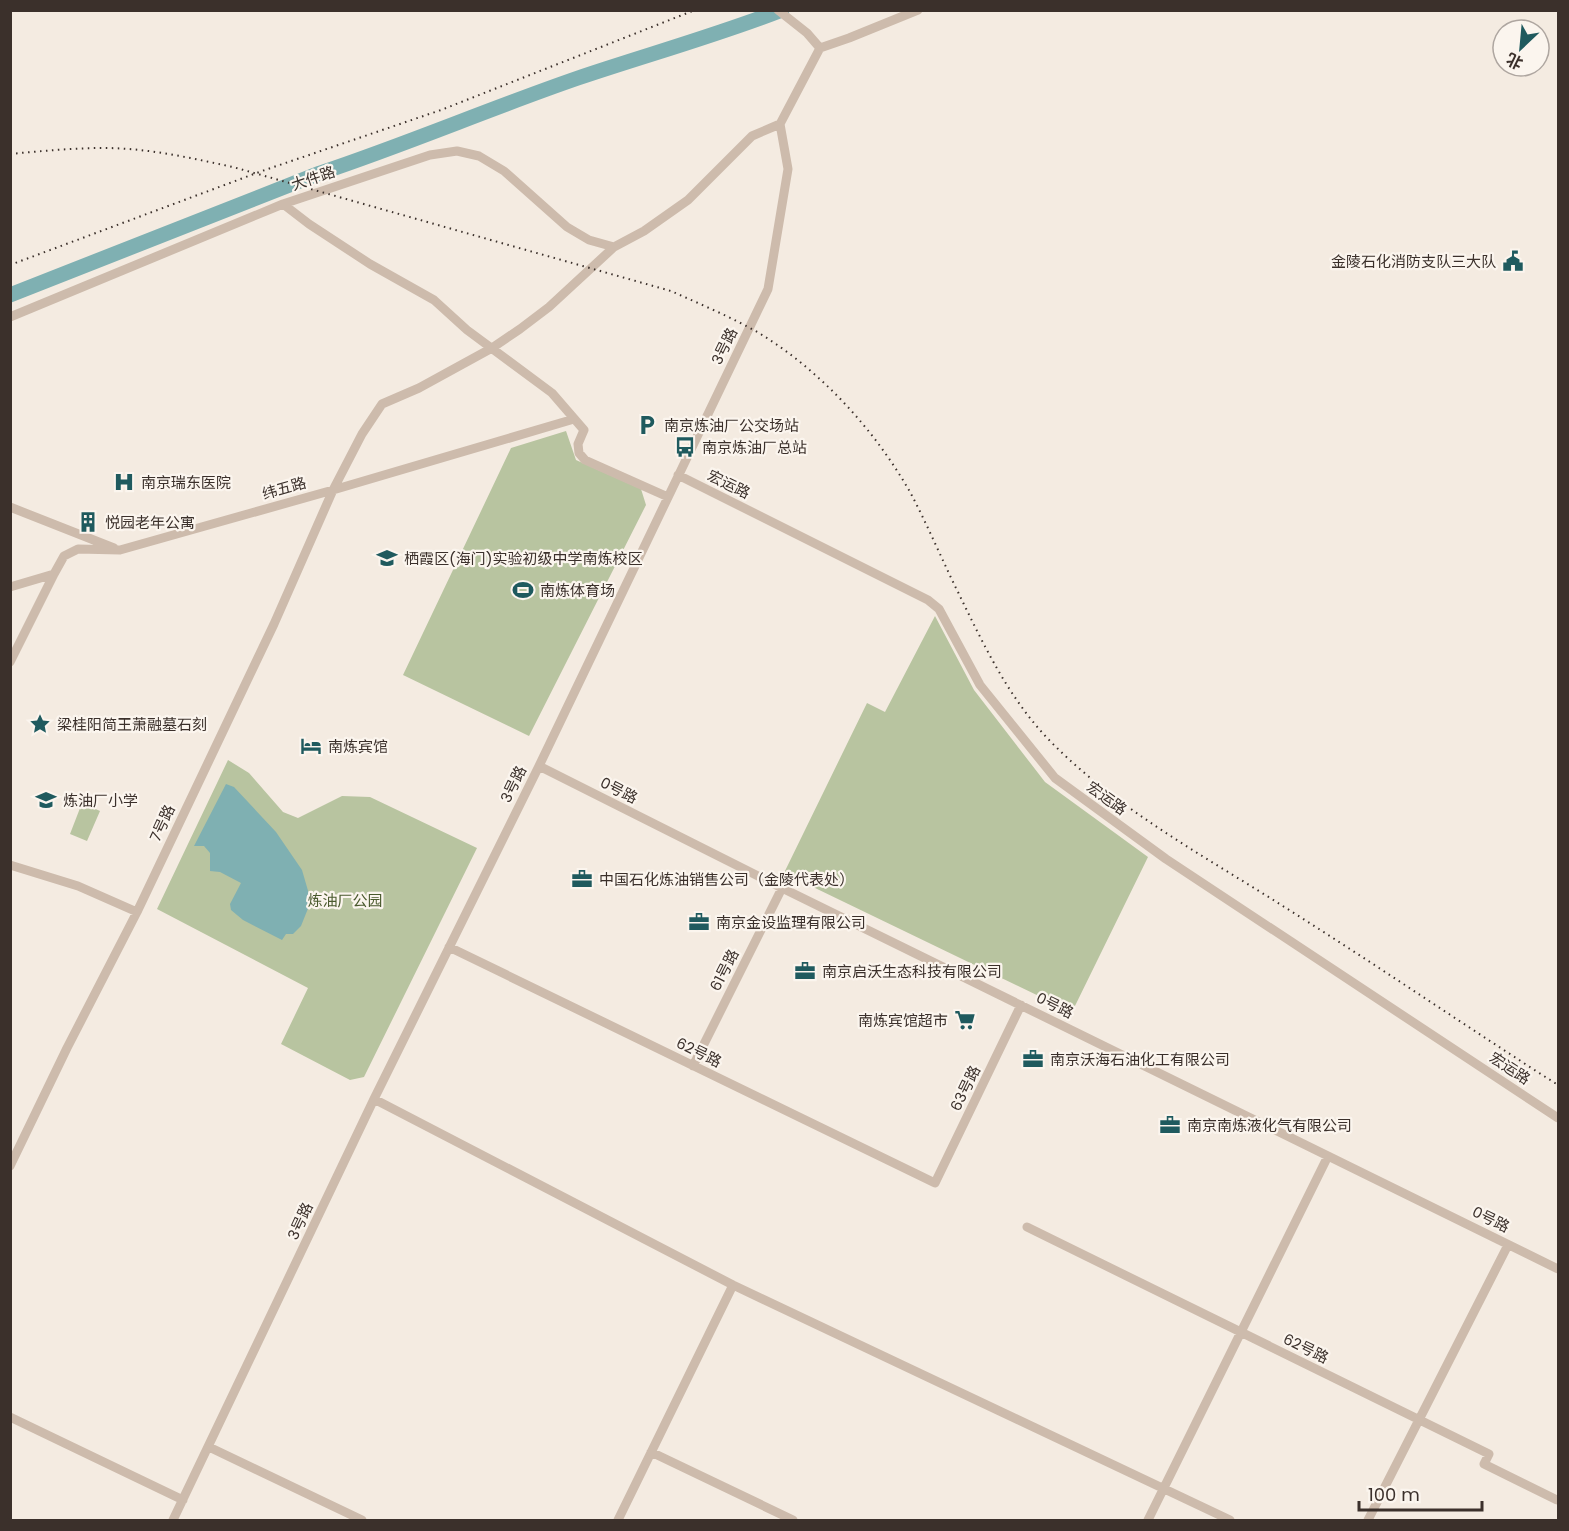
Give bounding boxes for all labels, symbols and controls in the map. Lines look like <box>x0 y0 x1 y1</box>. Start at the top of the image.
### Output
north arrow <box>1491 18 1551 78</box>
text: 北 <box>1502 47 1527 75</box>
street label: 大件路 <box>288 161 338 195</box>
public building icon: 金陵石化消防支队三大队 <box>1501 249 1525 273</box>
place label: 金陵石化消防支队三大队 <box>1331 251 1496 272</box>
street label: 3号路 <box>706 324 742 368</box>
parking icon: 南京炼油厂公交场站 <box>635 413 659 437</box>
place label: 南京炼油厂公交场站 <box>664 415 799 436</box>
bus stop icon: 南京炼油厂总站 <box>673 435 697 459</box>
place label: 南京炼油厂总站 <box>702 437 807 458</box>
street label: 宏运路 <box>704 465 754 503</box>
hospital icon: 南京瑞东医院 <box>112 470 136 494</box>
place label: 南京瑞东医院 <box>141 472 231 493</box>
street label: 纬五路 <box>259 472 309 504</box>
building icon: 悦园老年公寓 <box>76 510 100 534</box>
place label: 悦园老年公寓 <box>105 512 195 533</box>
school or university icon: 栖霞区(海门)实验初级中学南炼校区 <box>375 546 399 570</box>
place label: 栖霞区(海门)实验初级中学南炼校区 <box>404 548 643 569</box>
sports icon: 南炼体育场 <box>511 578 535 602</box>
place label: 南炼体育场 <box>540 580 615 601</box>
place icon: 梁桂阳简王萧融墓石刻 <box>28 712 52 736</box>
place label: 梁桂阳简王萧融墓石刻 <box>57 714 207 735</box>
hotel icon: 南炼宾馆 <box>299 734 323 758</box>
place label: 南炼宾馆 <box>328 736 388 757</box>
street label: 3号路 <box>495 762 531 806</box>
street label: 0号路 <box>597 772 641 808</box>
street label: 宏运路 <box>1083 776 1131 820</box>
school or university icon: 炼油厂小学 <box>34 788 58 812</box>
place label: 炼油厂小学 <box>63 790 138 811</box>
street label: 7号路 <box>144 801 180 845</box>
office icon: 中国石化炼油销售公司（金陵代表处） <box>570 867 594 891</box>
place label: 中国石化炼油销售公司（金陵代表处） <box>599 869 854 890</box>
park label: 炼油厂公园 <box>307 890 383 911</box>
office icon: 南京金设监理有限公司 <box>687 910 711 934</box>
place label: 南京金设监理有限公司 <box>716 912 866 933</box>
street label: 61号路 <box>705 945 743 995</box>
office icon: 南京启沃生态科技有限公司 <box>793 959 817 983</box>
place label: 南京启沃生态科技有限公司 <box>822 961 1002 982</box>
street label: 0号路 <box>1033 987 1077 1023</box>
supermarket icon: 南炼宾馆超市 <box>953 1008 977 1032</box>
place label: 南炼宾馆超市 <box>858 1010 948 1031</box>
street label: 62号路 <box>673 1032 725 1072</box>
office icon: 南京沃海石油化工有限公司 <box>1021 1047 1045 1071</box>
street label: 宏运路 <box>1485 1047 1535 1089</box>
place label: 南京沃海石油化工有限公司 <box>1050 1049 1230 1070</box>
street label: 63号路 <box>945 1062 985 1114</box>
office icon: 南京南炼液化气有限公司 <box>1158 1113 1182 1137</box>
place label: 南京南炼液化气有限公司 <box>1187 1115 1352 1136</box>
street label: 3号路 <box>282 1199 318 1243</box>
street label: 0号路 <box>1469 1201 1513 1237</box>
street label: 62号路 <box>1280 1328 1332 1368</box>
scale bar <box>1359 1474 1482 1512</box>
text: 100 m <box>1368 1482 1420 1507</box>

